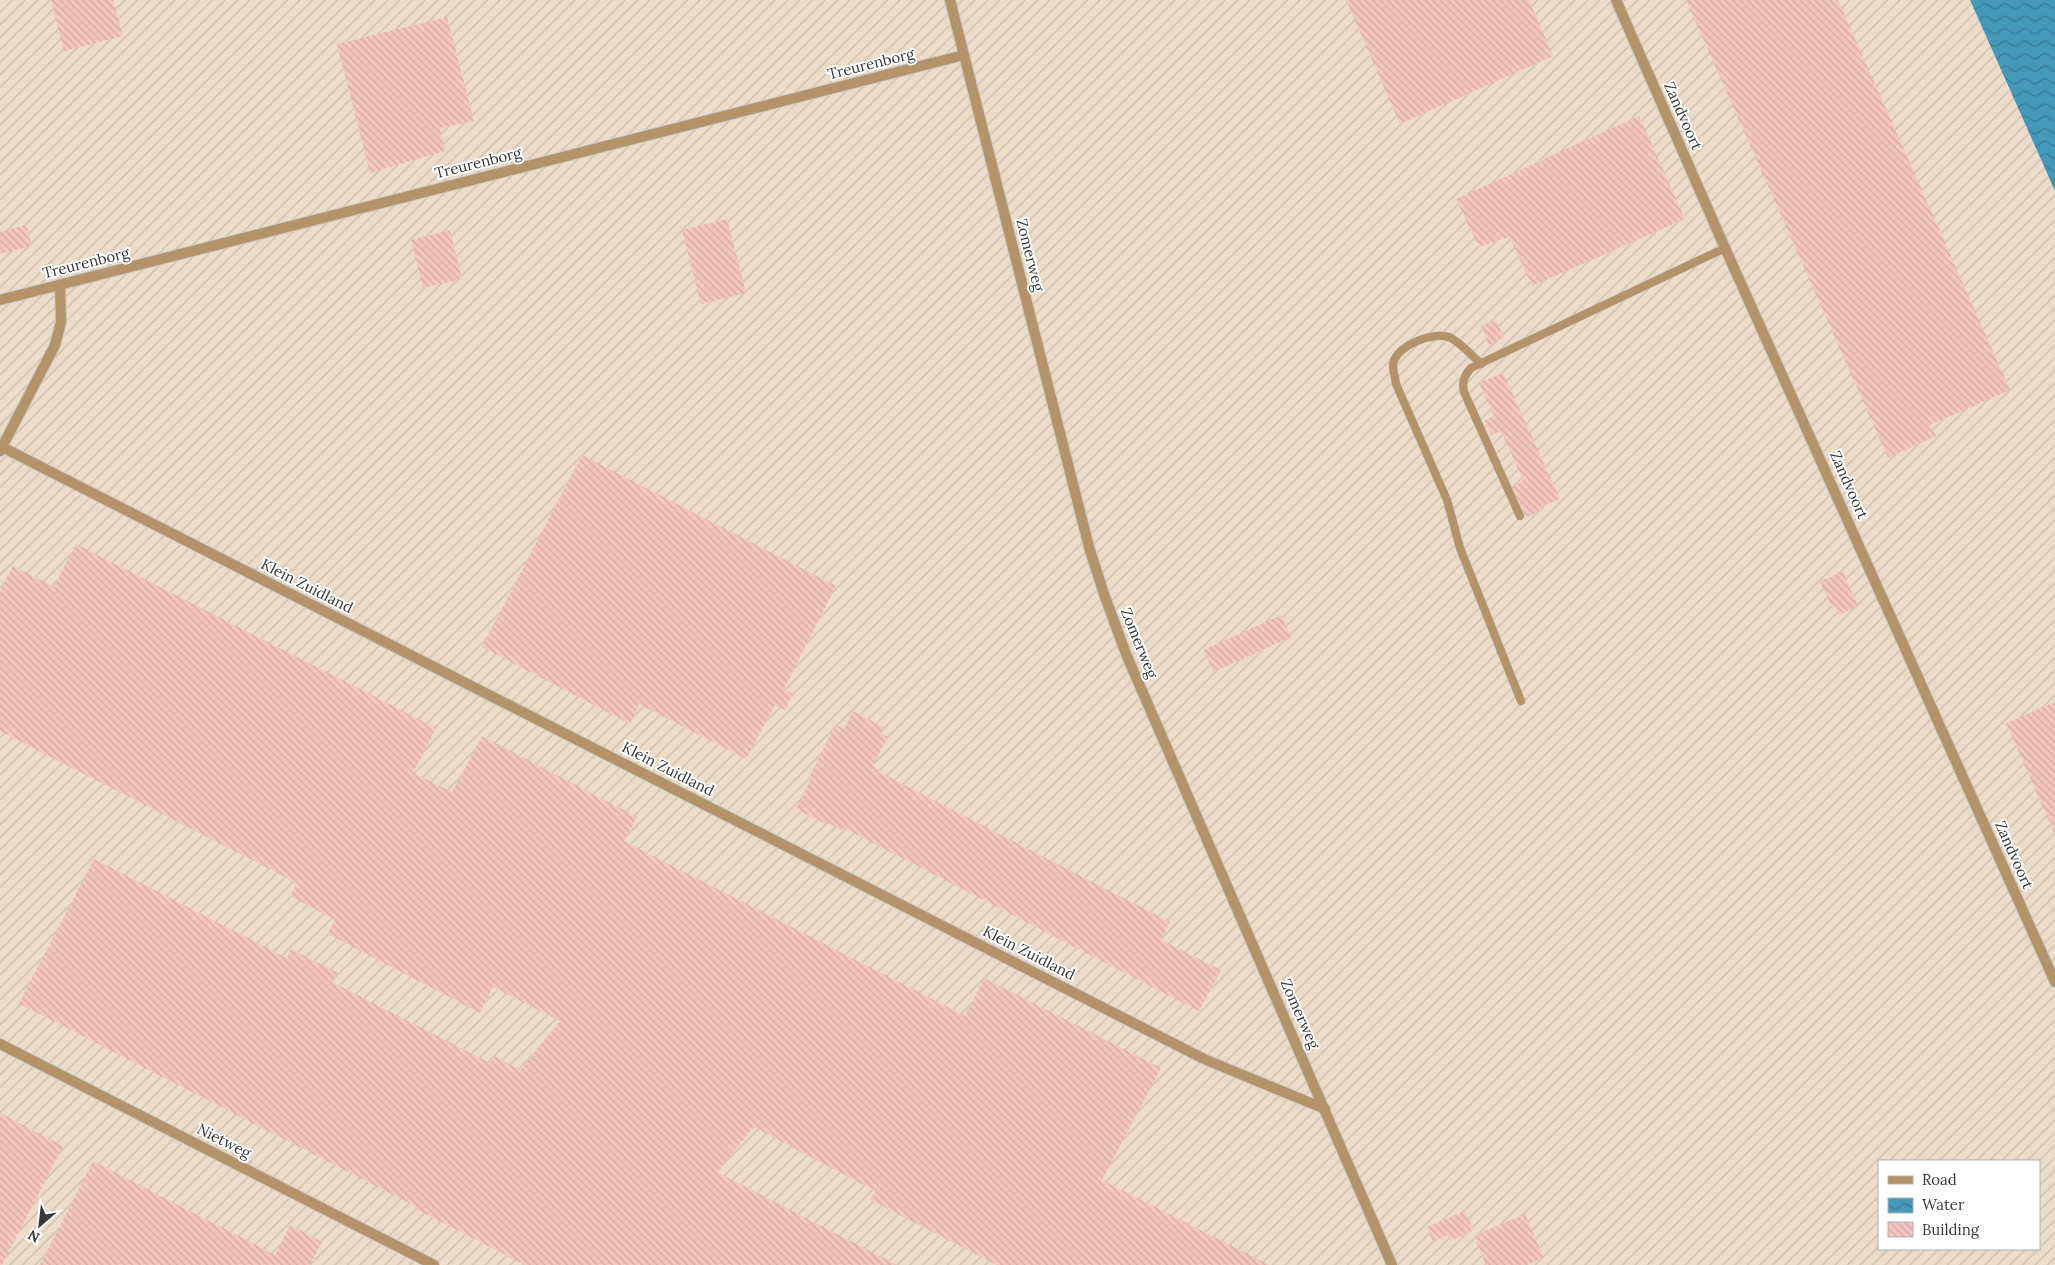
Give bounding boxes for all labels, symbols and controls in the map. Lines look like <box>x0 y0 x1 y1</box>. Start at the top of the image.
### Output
street label: Treurenborg <box>826 43 917 83</box>
street label: Zandvoort <box>1660 79 1707 153</box>
street label: Treurenborg <box>433 142 524 182</box>
street label: Zomerweg <box>1012 217 1049 294</box>
street label: Treurenborg <box>41 242 132 282</box>
street label: Zandvoort <box>1826 448 1873 522</box>
street label: Klein Zuidland <box>258 554 357 617</box>
street label: Zomerweg <box>1117 605 1162 681</box>
street label: Klein Zuidland <box>619 737 718 800</box>
street label: Zandvoort <box>1991 818 2038 892</box>
street label: Klein Zuidland <box>980 921 1079 984</box>
street label: Zomerweg <box>1277 976 1325 1052</box>
street label: Nietweg <box>194 1119 255 1163</box>
legend <box>1878 1160 2040 1250</box>
text: Road <box>1922 1170 1957 1189</box>
text: Water <box>1922 1195 1965 1214</box>
north arrow <box>15 1200 65 1250</box>
text: Building <box>1922 1220 1980 1239</box>
text: N <box>25 1226 43 1247</box>

